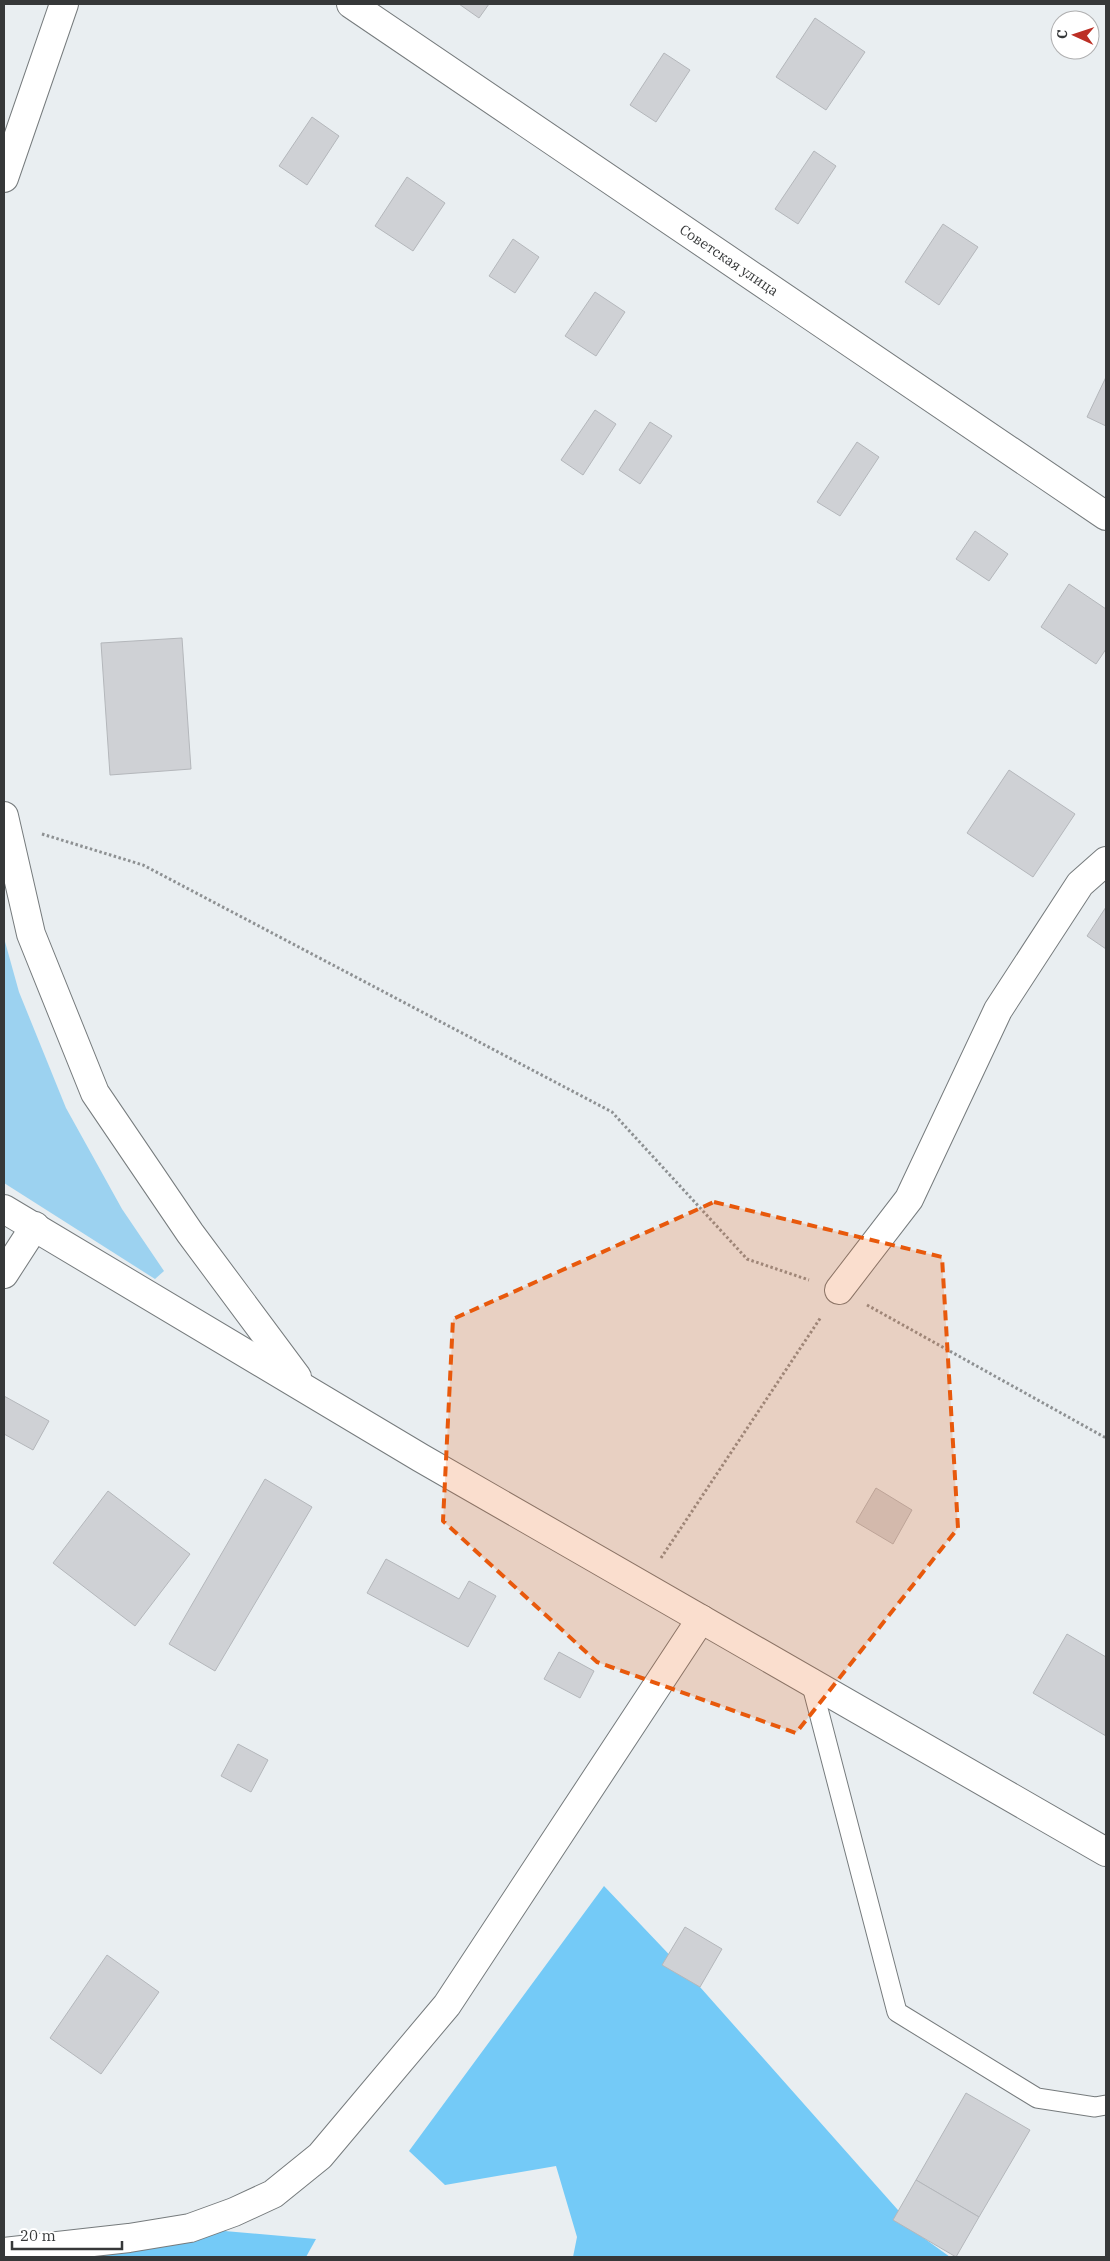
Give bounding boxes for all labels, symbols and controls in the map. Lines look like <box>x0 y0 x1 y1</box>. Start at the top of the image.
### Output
north arrow <box>1050 10 1100 60</box>
text: С <box>1053 29 1071 39</box>
street label: Советская улица <box>676 220 782 300</box>
scale bar <box>12 2218 122 2250</box>
text: 20 m <box>20 2226 56 2245</box>

